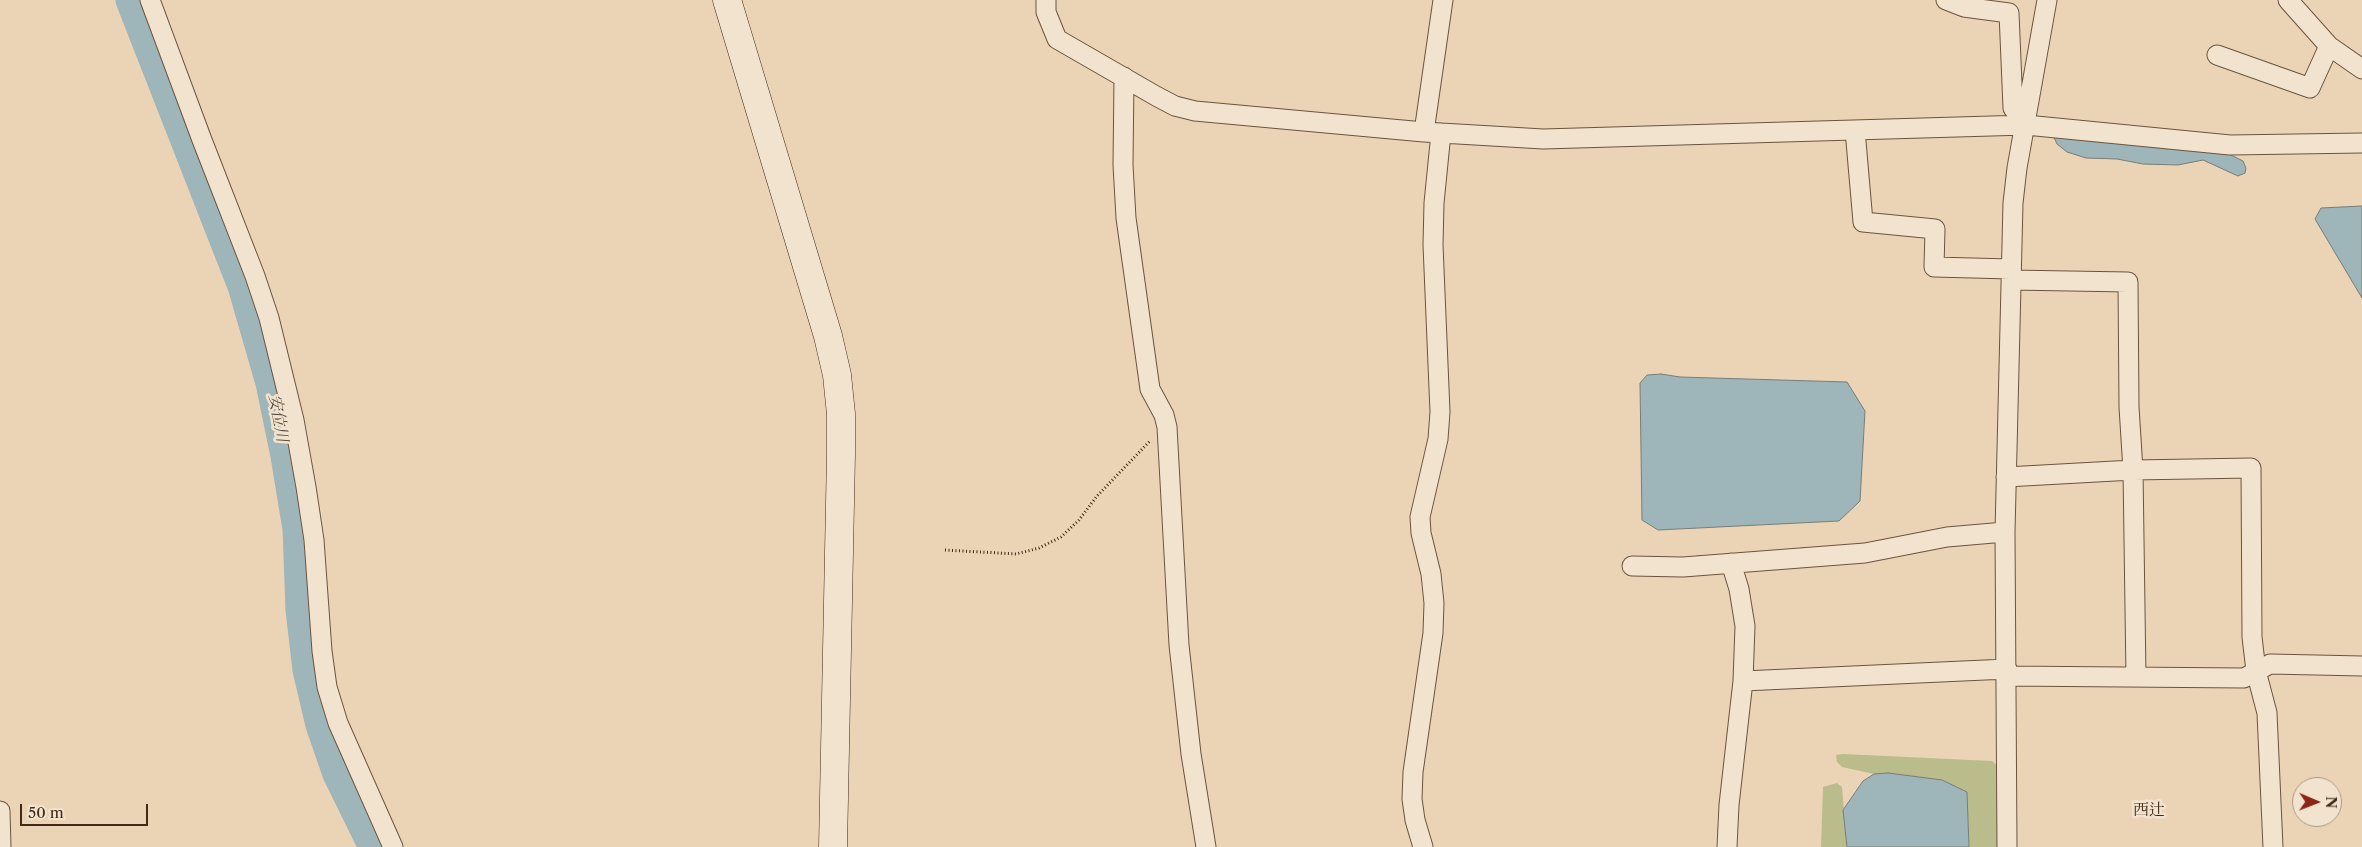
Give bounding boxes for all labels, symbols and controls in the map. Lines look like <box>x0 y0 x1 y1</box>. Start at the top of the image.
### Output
water label: 安位川 <box>264 393 292 443</box>
north arrow <box>2292 777 2342 827</box>
scale bar <box>22 794 150 826</box>
text: N <box>2322 796 2340 808</box>
district label: 西辻 <box>2133 800 2165 820</box>
text: 50 m <box>28 803 64 822</box>

